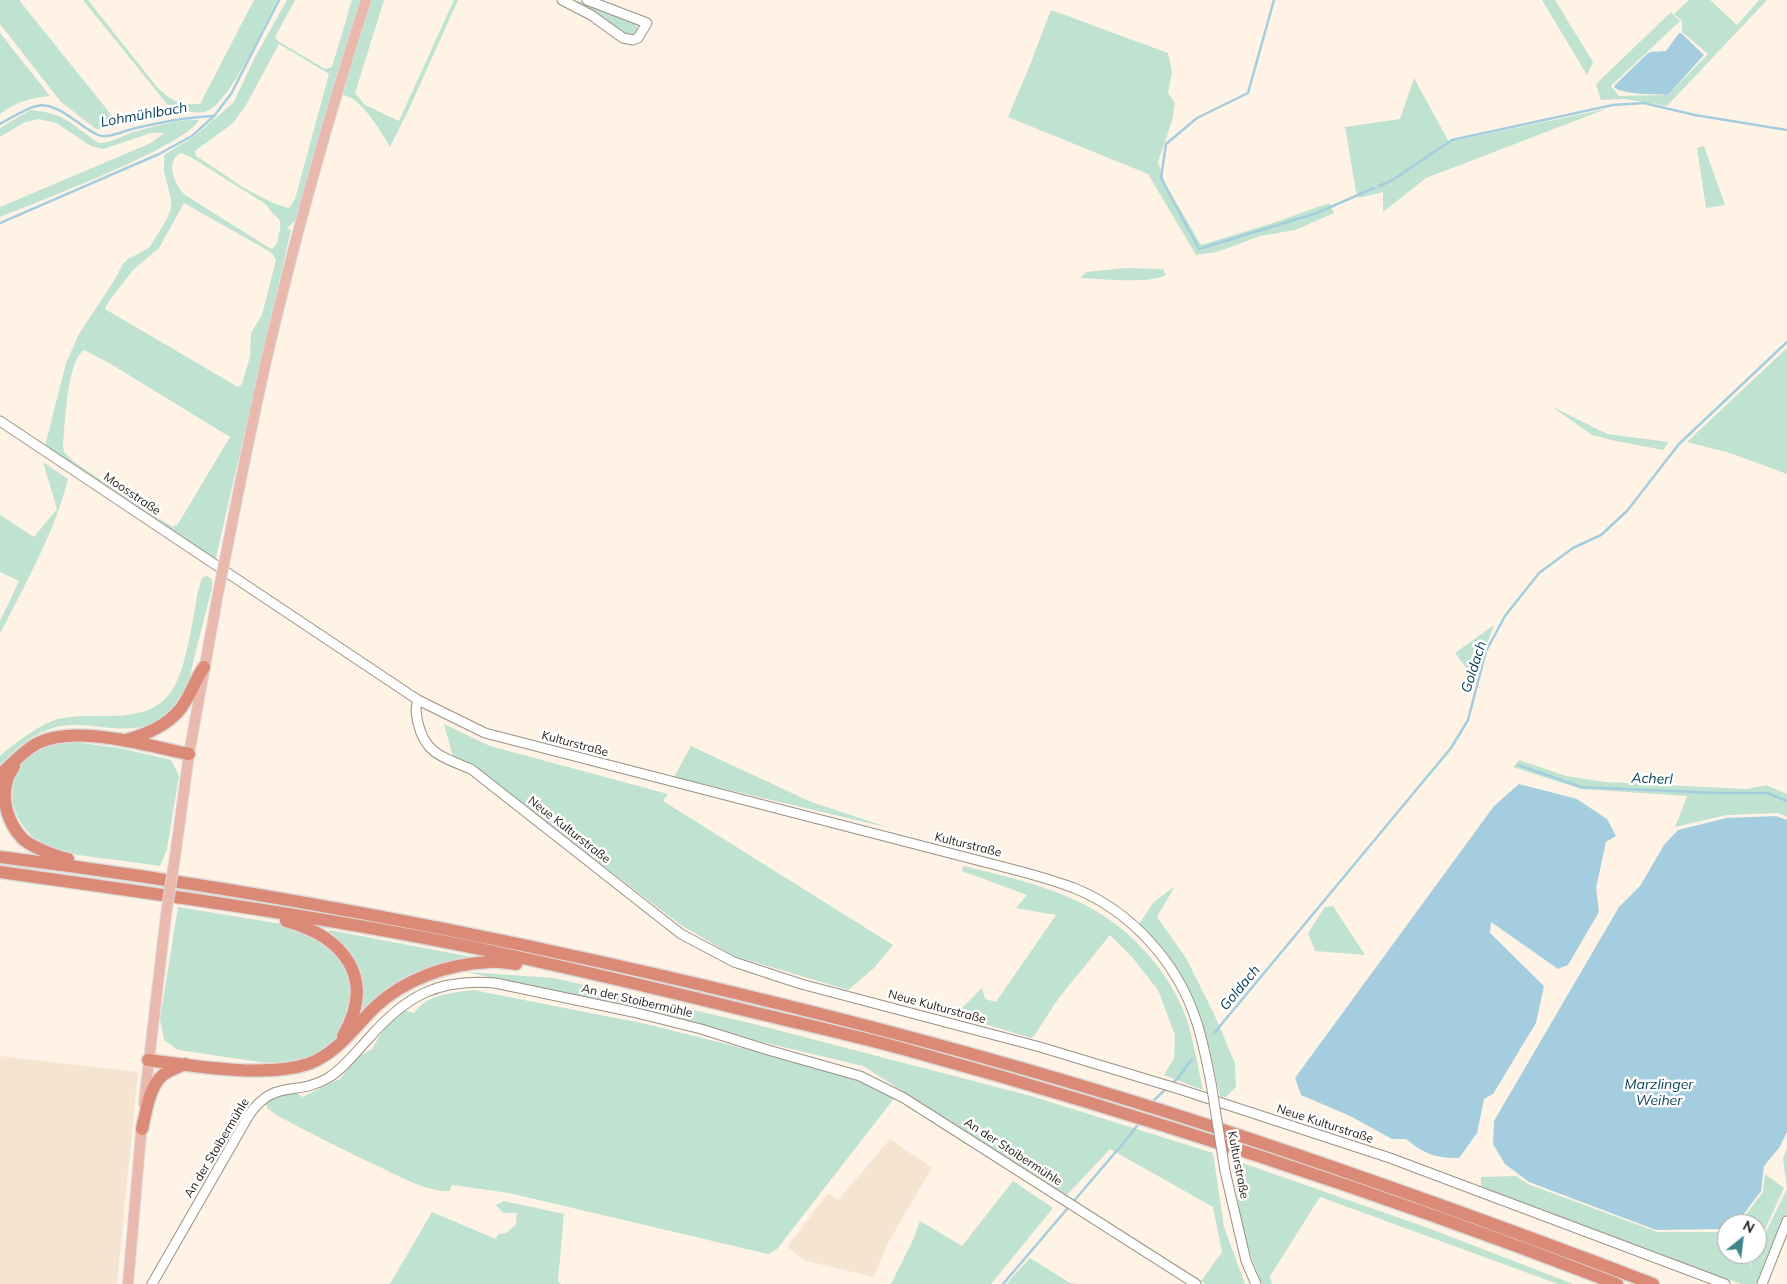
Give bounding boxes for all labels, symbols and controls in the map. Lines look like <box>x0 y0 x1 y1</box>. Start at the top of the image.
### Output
water label: Lohmühlbach <box>99 99 189 131</box>
street label: Moosstraße <box>101 470 163 518</box>
water label: Goldach <box>1458 639 1490 695</box>
street label: Kulturstraße <box>540 728 610 760</box>
water label: Acherl <box>1631 770 1673 788</box>
street label: Neue Kulturstraße <box>525 793 613 867</box>
street label: Kulturstraße <box>933 830 1003 860</box>
water label: Goldach <box>1216 962 1264 1014</box>
street label: An der Stoibermühle <box>580 981 694 1021</box>
street label: Neue Kulturstraße <box>887 987 987 1027</box>
water label: Marzlinger Weiher <box>1625 1077 1693 1110</box>
street label: An der Stoibermühle <box>182 1096 252 1200</box>
street label: Neue Kulturstraße <box>1275 1102 1375 1146</box>
street label: An der Stoibermühle <box>961 1115 1065 1189</box>
street label: Kulturstraße <box>1224 1130 1252 1200</box>
north arrow <box>1717 1214 1767 1264</box>
text: N <box>1740 1216 1758 1237</box>

